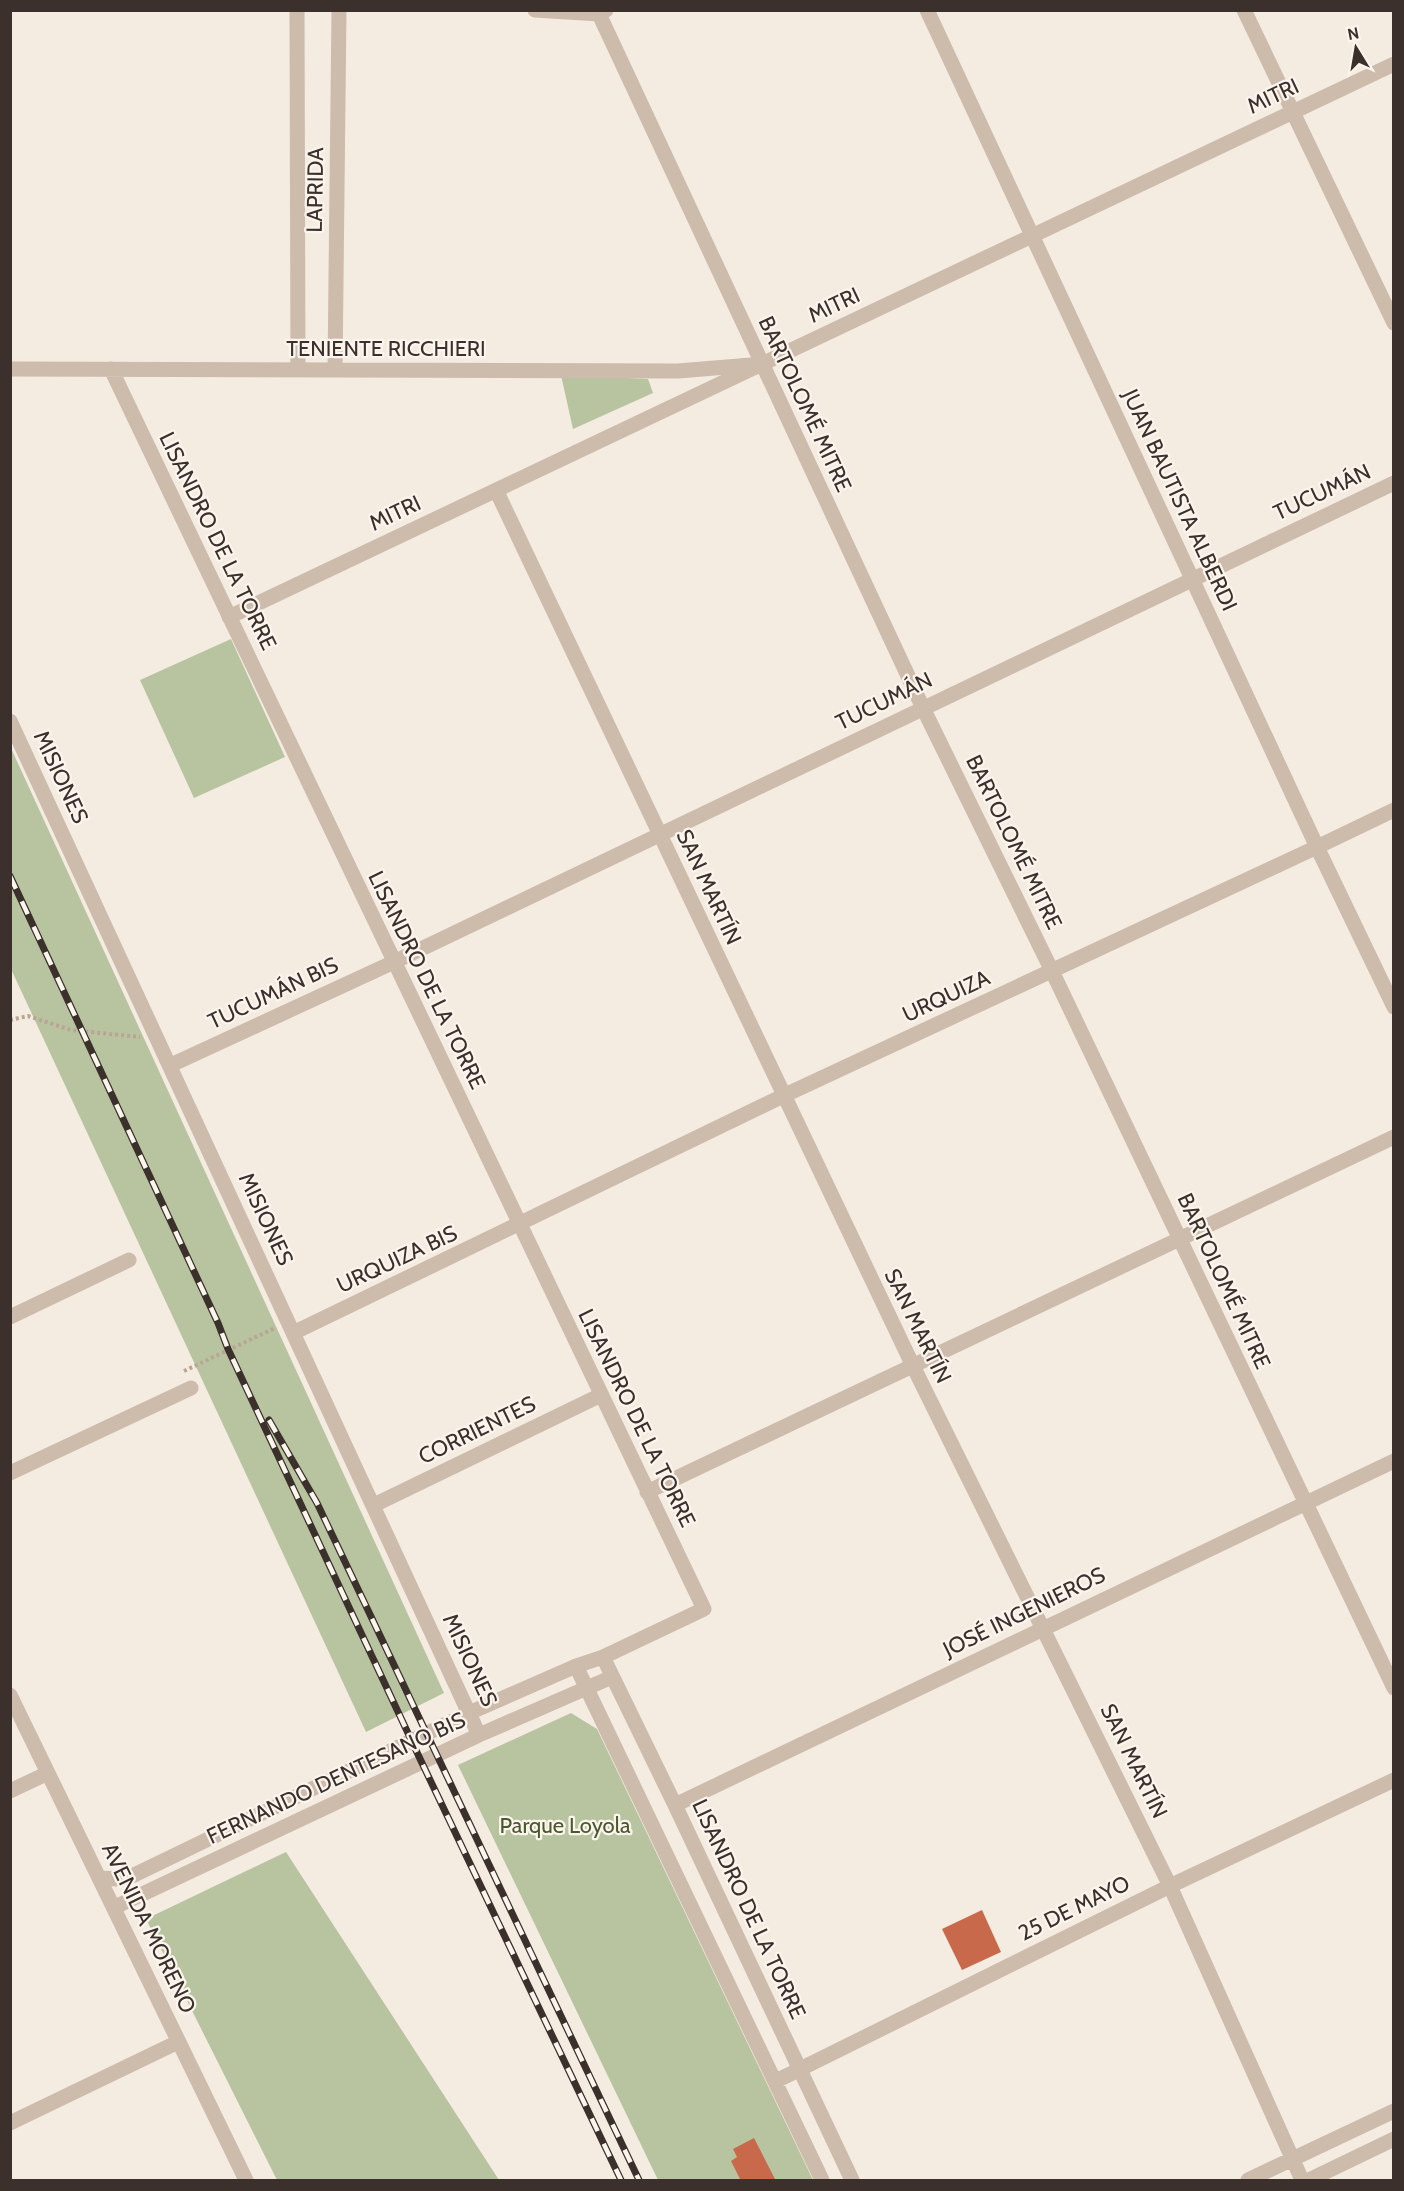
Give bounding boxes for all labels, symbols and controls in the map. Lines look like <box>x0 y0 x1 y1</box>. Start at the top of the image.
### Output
north arrow <box>1326 18 1386 78</box>
text: N <box>1346 23 1361 44</box>
street label: MITRI <box>1243 72 1303 120</box>
street label: LAPRIDA <box>301 147 329 233</box>
street label: MITRI <box>804 281 864 329</box>
street label: BARTOLOMÉ MITRE <box>752 312 858 496</box>
street label: TENIENTE RICCHIERI <box>286 335 486 362</box>
street label: JUAN BAUTISTA ALBERDI <box>1116 384 1243 615</box>
street label: LISANDRO DE LA TORRE <box>153 428 283 654</box>
street label: TUCUMÁN <box>1269 458 1375 526</box>
street label: MITRI <box>365 489 425 537</box>
street label: TUCUMÁN <box>831 666 937 736</box>
street label: MISIONES <box>28 726 94 828</box>
street label: BARTOLOMÉ MITRE <box>960 750 1068 934</box>
street label: SAN MARTÍN <box>671 825 747 949</box>
street label: LISANDRO DE LA TORRE <box>362 867 492 1093</box>
street label: TUCUMÁN BIS <box>204 951 342 1035</box>
street label: URQUIZA <box>898 964 994 1028</box>
street label: MISIONES <box>233 1168 299 1270</box>
street label: BARTOLOMÉ MITRE <box>1171 1189 1277 1373</box>
street label: URQUIZA BIS <box>332 1219 462 1299</box>
street label: SAN MARTÍN <box>879 1264 957 1388</box>
street label: LISANDRO DE LA TORRE <box>572 1305 702 1531</box>
street label: CORRIENTES <box>414 1390 540 1470</box>
street label: JOSÉ INGENIEROS <box>938 1561 1110 1663</box>
street label: MISIONES <box>437 1609 503 1711</box>
street label: SAN MARTÍN <box>1095 1699 1173 1823</box>
street label: FERNANDO DENTESANO BIS <box>202 1706 470 1850</box>
street label: LISANDRO DE LA TORRE <box>686 1795 812 2023</box>
park label: Parque Loyola <box>500 1812 631 1839</box>
street label: AVENIDA MORENO <box>96 1838 202 2018</box>
street label: 25 DE MAYO <box>1014 1869 1134 1947</box>

